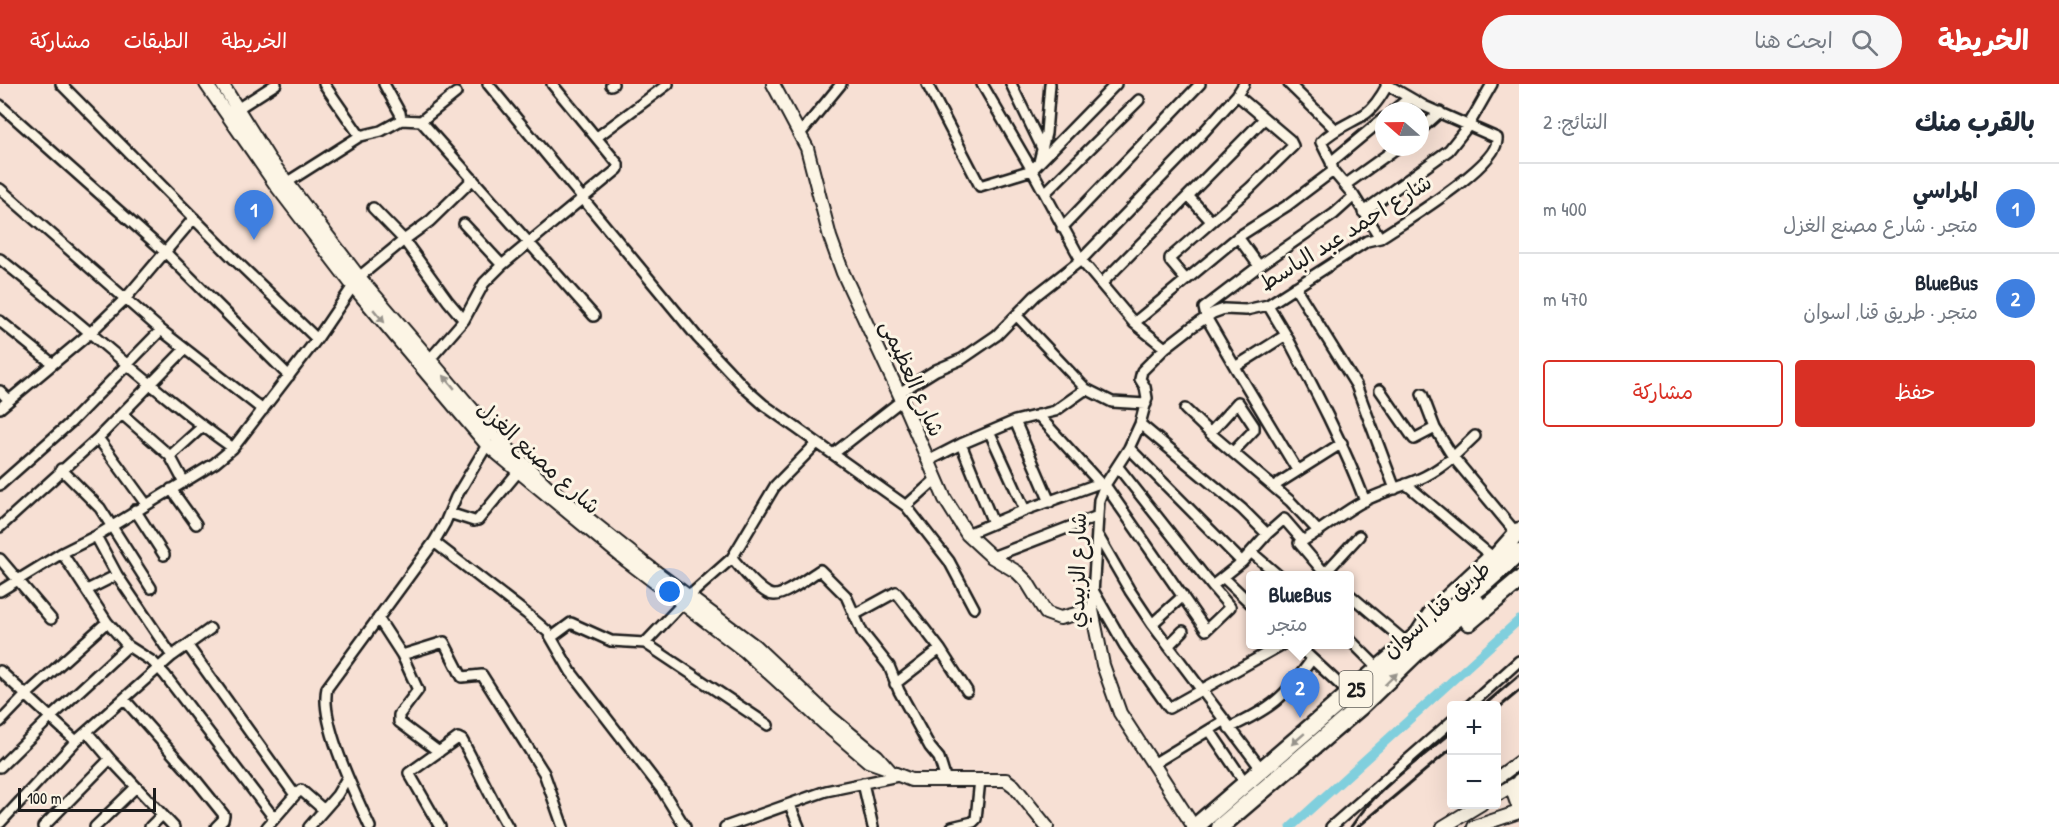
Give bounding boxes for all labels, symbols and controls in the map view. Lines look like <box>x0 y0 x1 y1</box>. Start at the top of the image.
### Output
search box <box>1482 15 1902 69</box>
text: الخريطة <box>1938 21 2029 59</box>
text: ابحث هنا <box>1754 25 1833 55</box>
text: مشاركة <box>30 26 91 55</box>
text: الطبقات <box>124 26 189 55</box>
text: الخريطة <box>222 26 287 55</box>
icon: search <box>1848 26 1881 59</box>
north arrow <box>1375 102 1429 156</box>
text: بالقرب منك <box>1915 104 2035 139</box>
text: النتائج: 2 <box>1543 108 1608 135</box>
street label: شارع احمد عبد الباسط <box>1253 167 1438 298</box>
text: المراسي <box>1913 175 1978 205</box>
pin: 1 <box>234 190 274 240</box>
text: 400 m <box>1543 195 1587 222</box>
text: 1 <box>2012 195 2019 222</box>
text: متجر · شارع مصنع الغزل <box>1783 211 1978 238</box>
text: BlueBus <box>1915 267 1978 297</box>
text: 470 m <box>1543 285 1588 312</box>
text: 2 <box>2011 285 2020 312</box>
text: متجر · طريق قنا, اسوان <box>1803 298 1978 325</box>
one-way arrow <box>372 309 384 324</box>
street label: شارع العظيمى <box>873 315 952 442</box>
button: مشاركة <box>1543 360 1783 427</box>
button: حفظ <box>1795 360 2035 427</box>
one-way arrow <box>443 374 456 390</box>
street label: شارع مصنع الغزل <box>469 393 607 522</box>
street label: شارع الزبيدي <box>1061 512 1095 628</box>
street label: طريق قنا, اسوان <box>1375 553 1497 665</box>
popup <box>1246 571 1354 649</box>
your location <box>655 577 684 606</box>
text: BlueBus <box>1269 579 1332 609</box>
text: متجر <box>1269 610 1308 637</box>
pin: 2 <box>1280 668 1320 718</box>
road number: 25 <box>1340 671 1372 707</box>
one-way arrow <box>1383 672 1397 686</box>
map controls <box>1447 701 1501 809</box>
button: + <box>1447 701 1501 755</box>
one-way arrow <box>1291 732 1306 745</box>
button: − <box>1447 755 1501 809</box>
scale bar <box>18 785 156 812</box>
text: 100 m <box>27 787 62 809</box>

